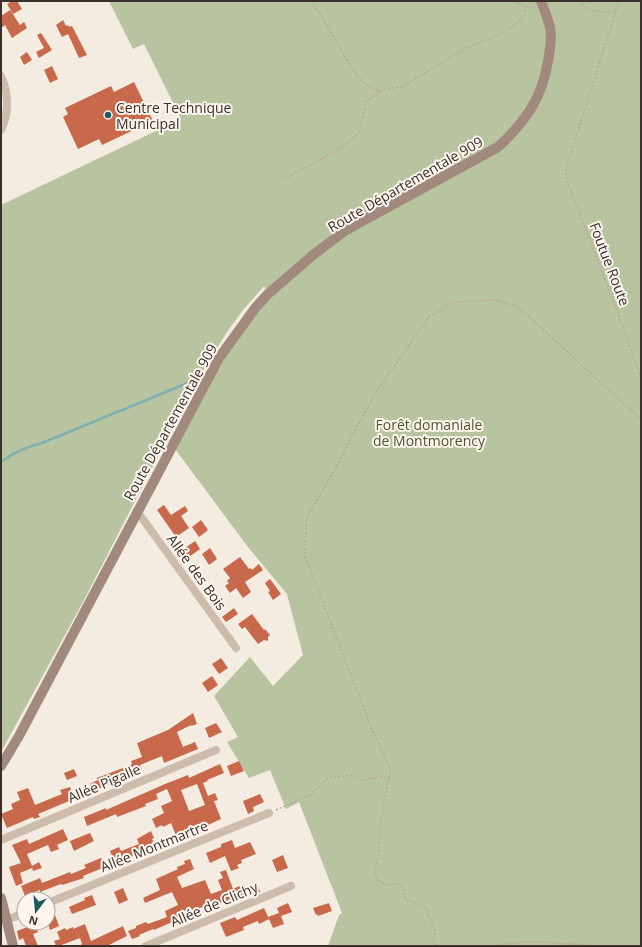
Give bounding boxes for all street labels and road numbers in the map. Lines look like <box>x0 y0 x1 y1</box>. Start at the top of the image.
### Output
street label: Route Départementale 909 <box>324 132 486 236</box>
street label: Foutue Route <box>585 220 635 309</box>
street label: Route Départementale 909 <box>119 340 221 504</box>
street label: Allée des Bois <box>163 530 231 614</box>
street label: Allée Pigalle <box>65 759 144 807</box>
street label: Allée Montmartre <box>97 816 211 876</box>
street label: Allée de Clichy <box>167 877 262 931</box>

